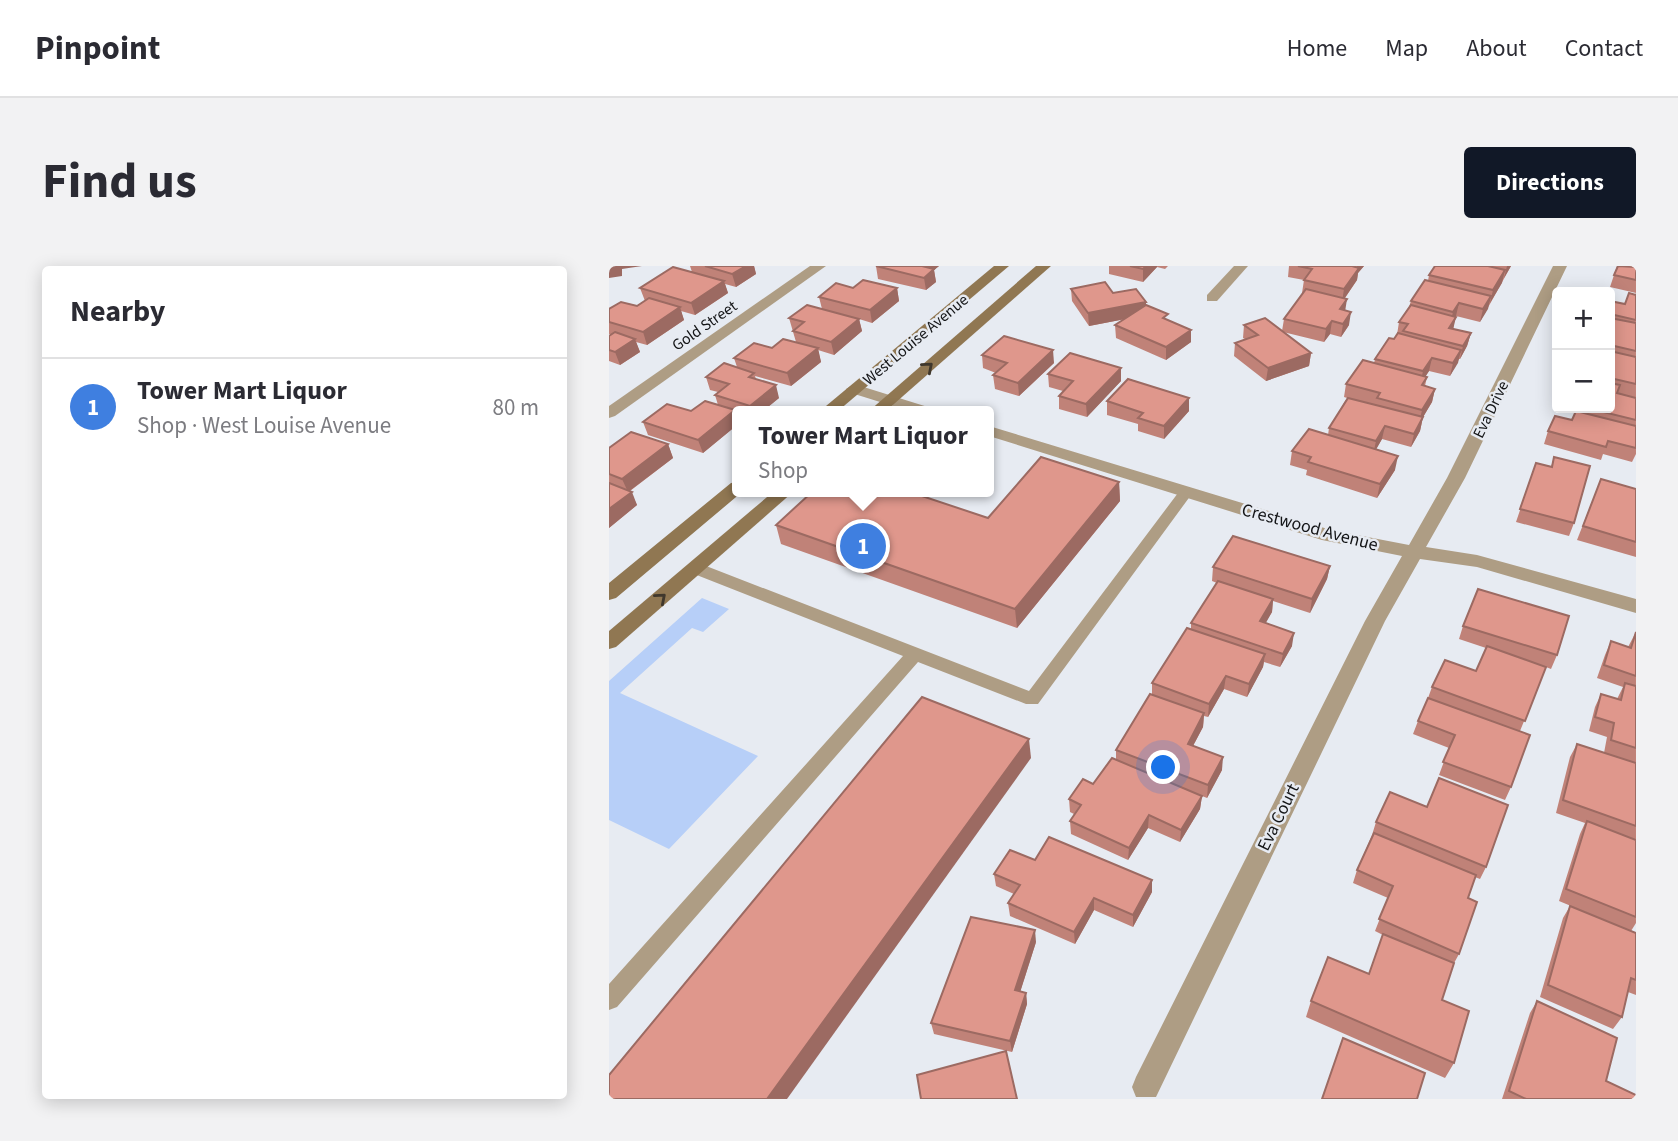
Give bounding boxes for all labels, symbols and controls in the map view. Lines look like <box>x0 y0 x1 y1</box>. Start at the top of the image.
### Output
text: Pinpoint <box>35 25 161 72</box>
text: Home <box>1287 31 1347 66</box>
text: Map <box>1385 31 1428 66</box>
text: About <box>1466 31 1527 66</box>
text: Contact <box>1565 31 1643 66</box>
text: Find us <box>42 147 197 217</box>
button: Directions <box>1464 147 1636 218</box>
map controls <box>1552 287 1615 413</box>
button: + <box>1552 287 1615 350</box>
street label: West Louise Avenue <box>858 289 973 390</box>
text: Nearby <box>70 290 165 333</box>
street label: Gold Street <box>668 295 742 356</box>
button: − <box>1552 350 1615 413</box>
one-way arrow <box>920 363 933 375</box>
text: Tower Mart Liquor <box>137 372 347 409</box>
street label: Eva Drive <box>1468 377 1514 442</box>
text: 1 <box>87 391 99 424</box>
text: 80 m <box>492 391 539 424</box>
popup <box>732 406 994 497</box>
text: Shop · West Louise Avenue <box>137 409 391 442</box>
text: Tower Mart Liquor <box>758 417 968 454</box>
text: Shop <box>758 454 808 487</box>
street label: Crestwood Avenue <box>1239 497 1381 558</box>
pin: 1 <box>840 520 886 572</box>
one-way arrow <box>652 594 665 606</box>
your location <box>1146 750 1180 784</box>
street label: Eva Court <box>1251 779 1306 855</box>

